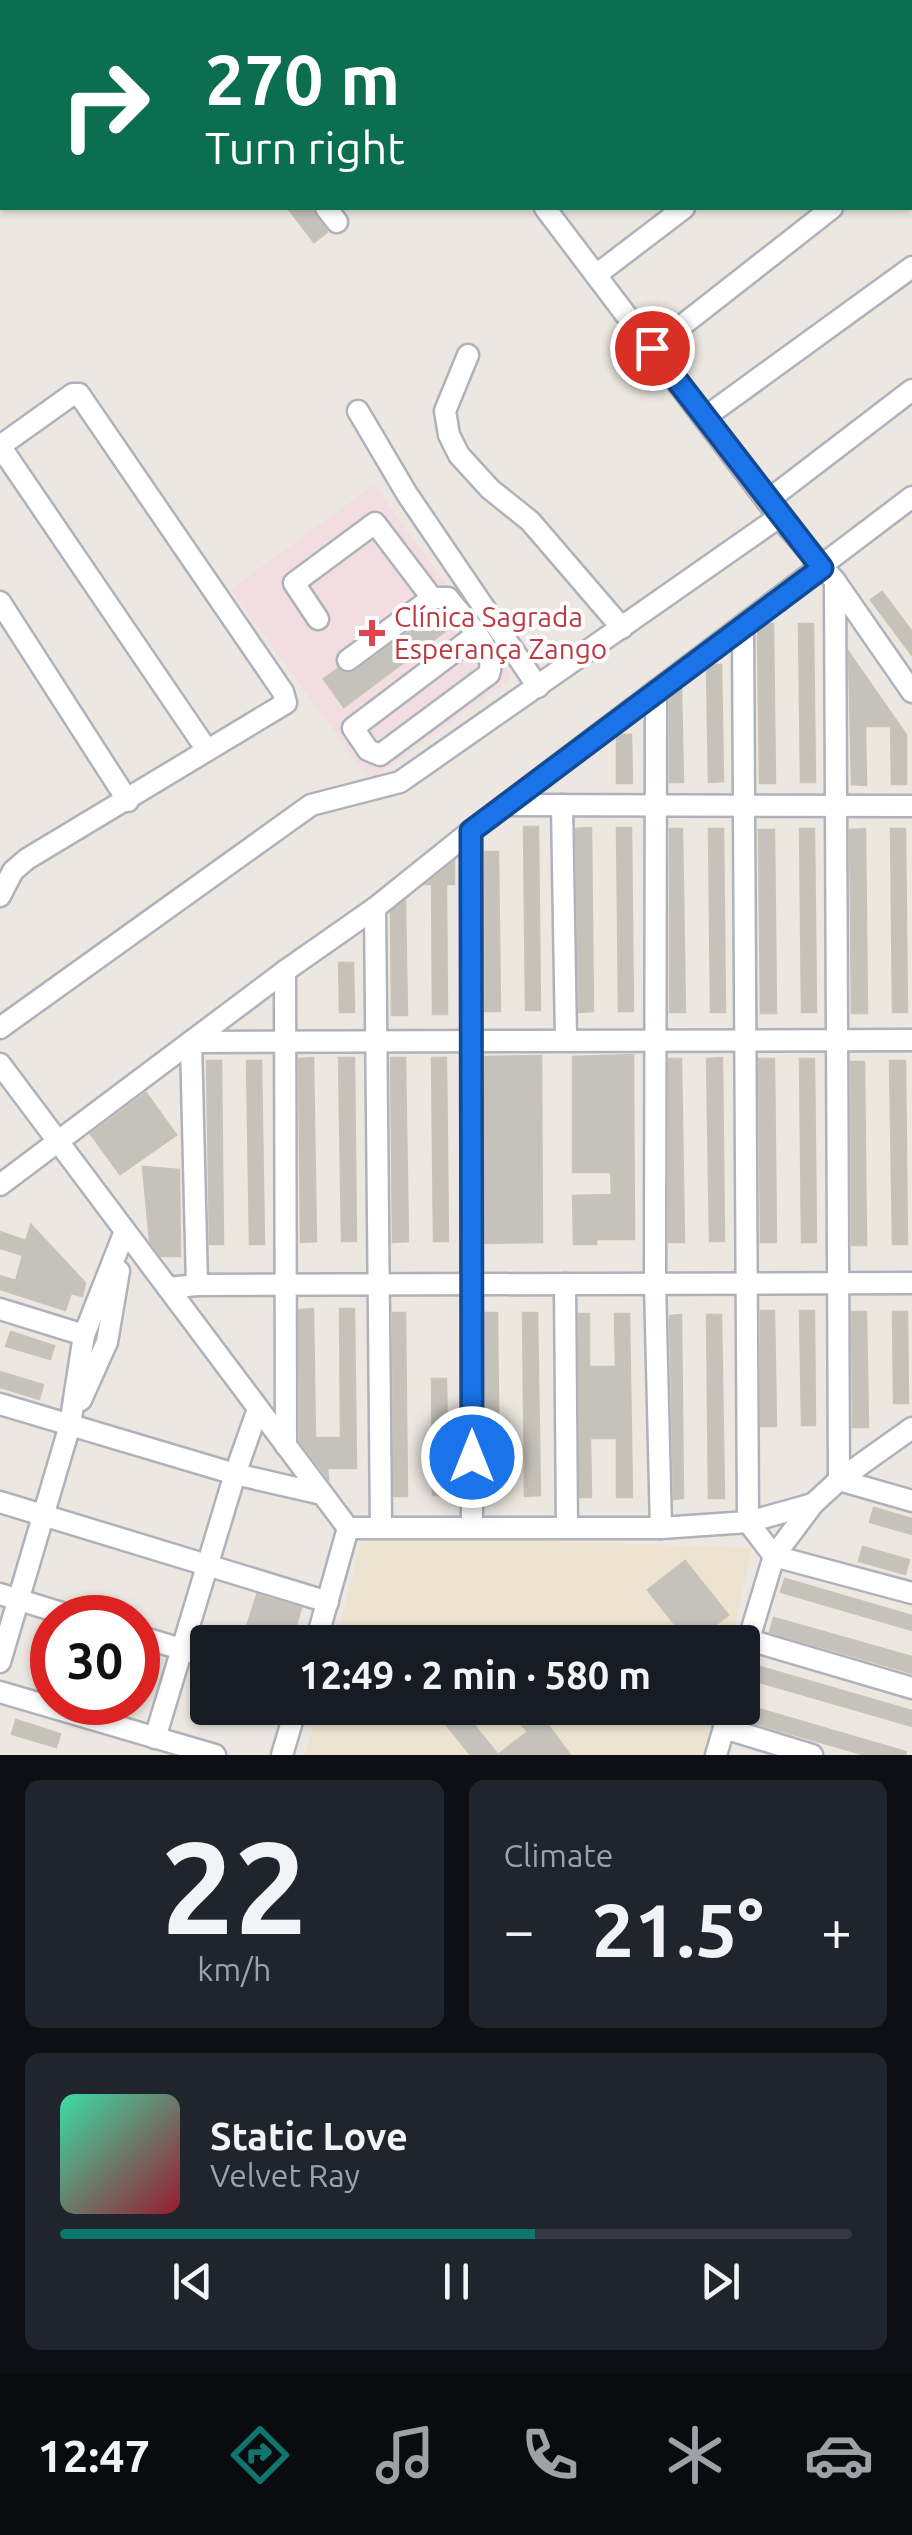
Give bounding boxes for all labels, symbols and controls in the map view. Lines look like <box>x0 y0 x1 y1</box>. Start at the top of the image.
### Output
icon: right <box>40 40 170 170</box>
text: 270 m <box>205 40 400 118</box>
text: Turn right <box>205 122 405 173</box>
pin <box>610 306 695 391</box>
icon: arrive <box>625 321 680 376</box>
place label: Clínica Sagrada Esperança Zango <box>394 601 607 664</box>
marker: Clínica Sagrada Esperança Zango <box>359 620 385 646</box>
position arrow <box>420 1405 524 1509</box>
speed limit sign: 30 <box>30 1595 160 1725</box>
text: 12:49 · 2 min · 580 m <box>299 1654 651 1696</box>
text: 22 <box>161 1813 308 1959</box>
text: Climate <box>504 1837 614 1873</box>
text: 21.5° <box>592 1887 764 1971</box>
text: − <box>504 1899 535 1960</box>
text: + <box>821 1899 852 1960</box>
text: km/h <box>197 1951 271 1987</box>
text: Static Love <box>210 2115 408 2157</box>
text: Velvet Ray <box>210 2157 360 2193</box>
icon: previous <box>165 2254 220 2309</box>
icon: pause <box>429 2254 484 2309</box>
icon: next <box>693 2254 748 2309</box>
icon: directions <box>225 2420 295 2490</box>
icon: music <box>370 2420 440 2490</box>
icon: phone <box>515 2420 585 2490</box>
icon: climate <box>660 2420 730 2490</box>
icon: car <box>804 2420 874 2490</box>
text: 12:47 <box>37 2430 150 2481</box>

